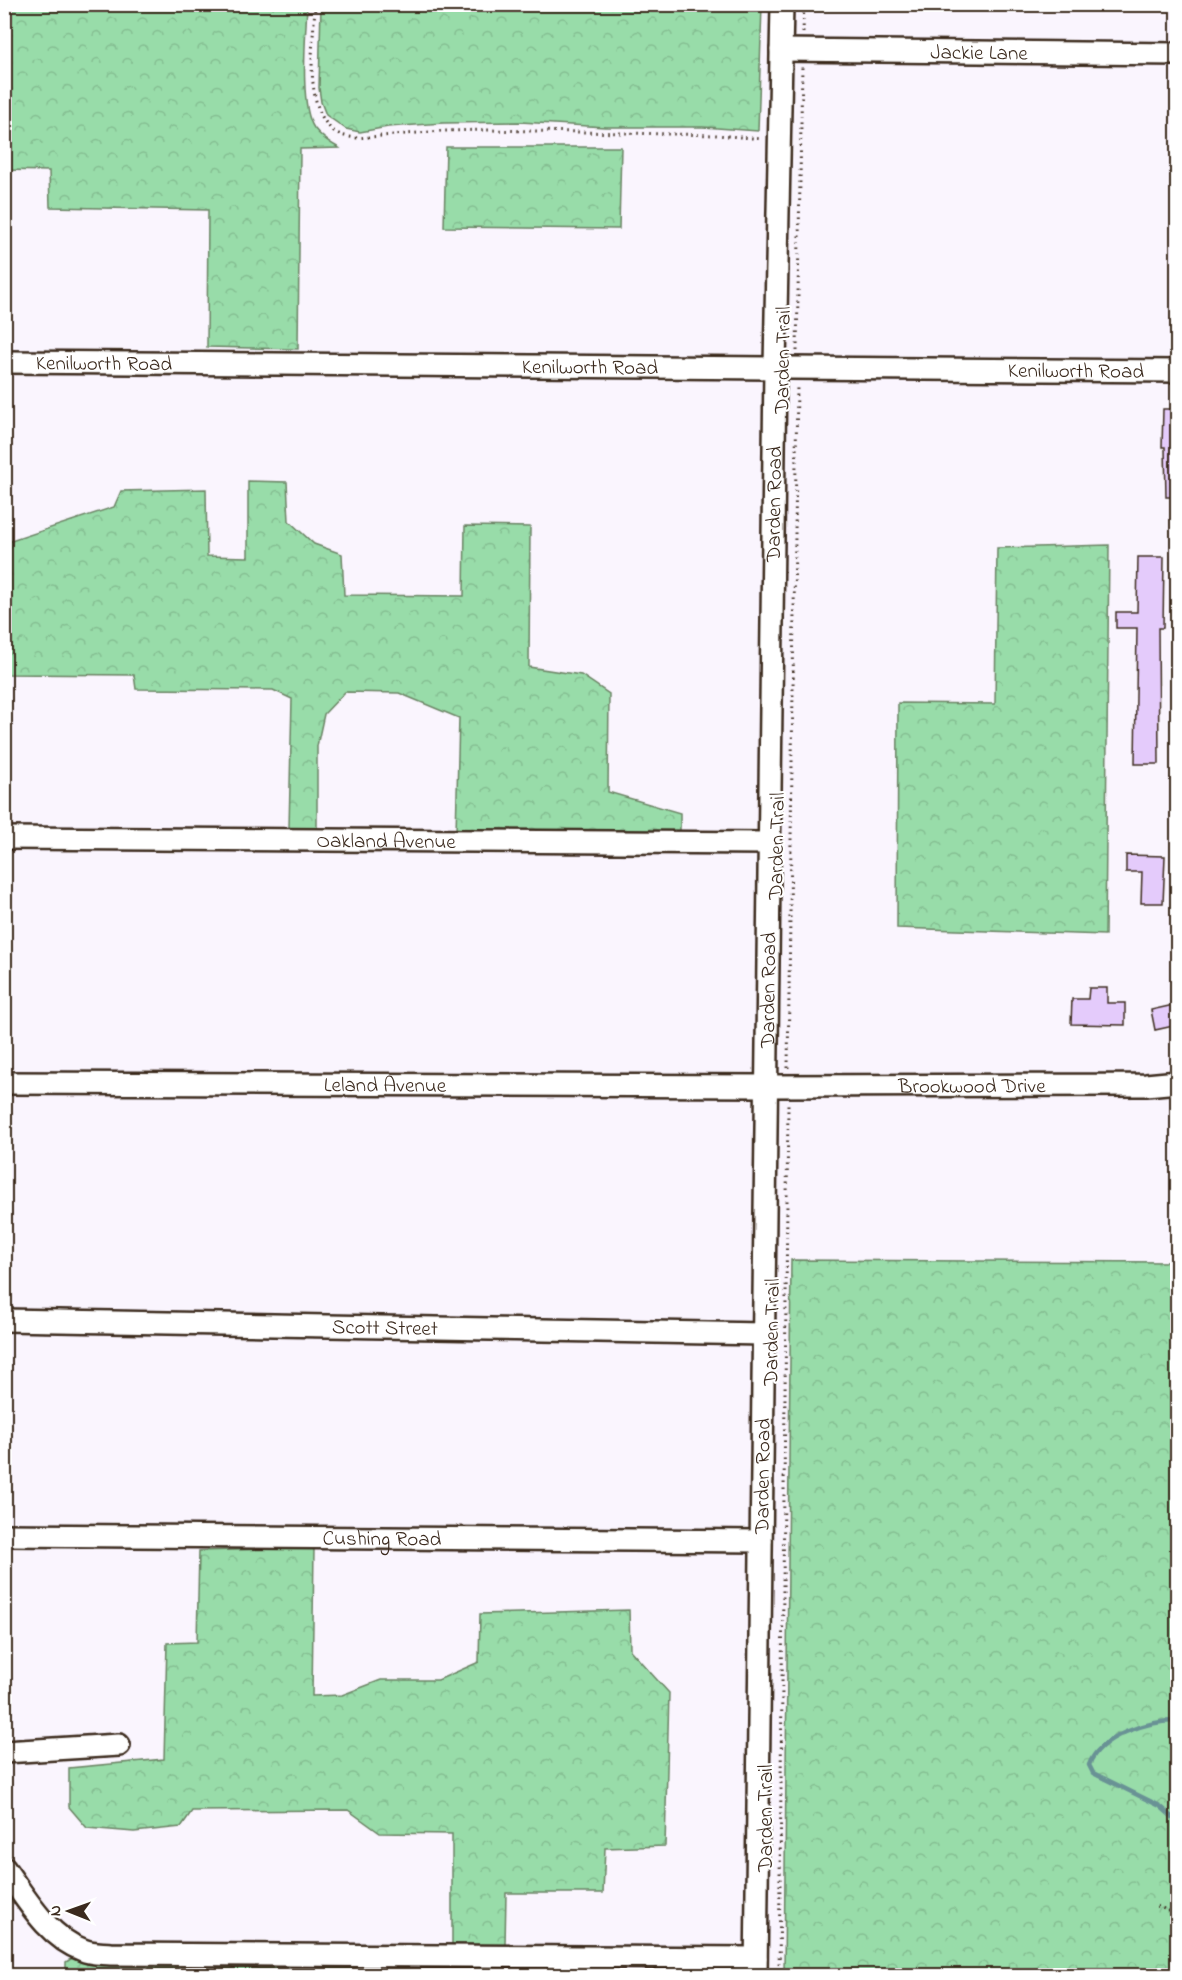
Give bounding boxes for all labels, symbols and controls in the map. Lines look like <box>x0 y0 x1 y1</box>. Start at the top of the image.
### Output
street label: Jackie Lane <box>930 39 1028 69</box>
street label: Darden Trail <box>768 306 800 415</box>
street label: Kenilworth Road <box>36 349 172 380</box>
street label: Kenilworth Road <box>522 353 658 384</box>
street label: Kenilworth Road <box>1008 357 1144 388</box>
street label: Darden Road <box>760 446 791 563</box>
street label: Darden Trail <box>762 792 794 901</box>
street label: Oakland Avenue <box>316 827 456 858</box>
street label: Darden Road <box>754 932 785 1049</box>
street label: Leland Avenue <box>324 1071 447 1102</box>
street label: Brookwood Drive <box>897 1072 1046 1103</box>
street label: Darden Trail <box>757 1278 789 1387</box>
street label: Scott Street <box>332 1313 438 1345</box>
street label: Darden Road <box>748 1418 780 1535</box>
street label: Cushing Road <box>322 1525 442 1557</box>
street label: Darden Trail <box>752 1764 782 1873</box>
north arrow <box>39 1881 99 1941</box>
text: N <box>44 1905 68 1916</box>

